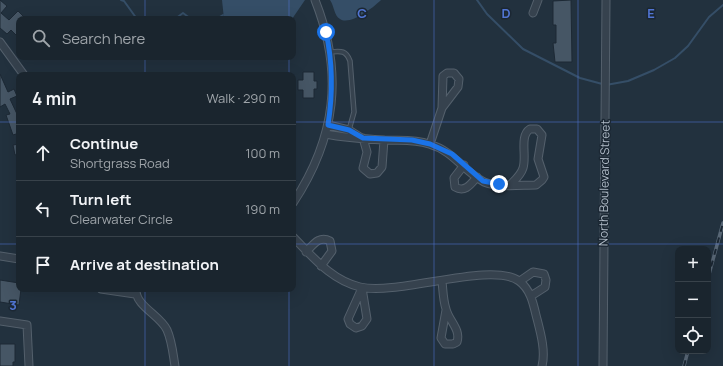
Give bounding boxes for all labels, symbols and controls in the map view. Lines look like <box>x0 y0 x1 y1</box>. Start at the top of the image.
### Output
text: C <box>357 4 367 22</box>
text: D <box>501 4 511 22</box>
text: E <box>647 4 655 22</box>
search box <box>16 16 296 60</box>
route start <box>317 23 335 41</box>
icon: search <box>30 27 52 49</box>
text: Search here <box>62 28 145 49</box>
text: 4 min <box>32 87 76 110</box>
text: Walk · 290 m <box>207 89 280 107</box>
street label: North Boulevard Street <box>594 119 614 246</box>
text: Continue <box>70 133 138 154</box>
icon: ahead <box>32 142 54 164</box>
text: 100 m <box>245 144 280 162</box>
text: Shortgrass Road <box>70 154 170 172</box>
route end <box>490 175 508 193</box>
text: Turn left <box>70 189 132 210</box>
icon: left <box>32 198 54 220</box>
text: 190 m <box>245 200 280 218</box>
text: Clearwater Circle <box>70 210 173 228</box>
map controls <box>675 246 711 354</box>
button: + <box>675 246 711 282</box>
icon: arrive <box>32 254 54 276</box>
text: Arrive at destination <box>70 254 219 275</box>
button: − <box>675 282 711 318</box>
text: 3 <box>9 296 17 314</box>
button: locate <box>675 318 711 354</box>

